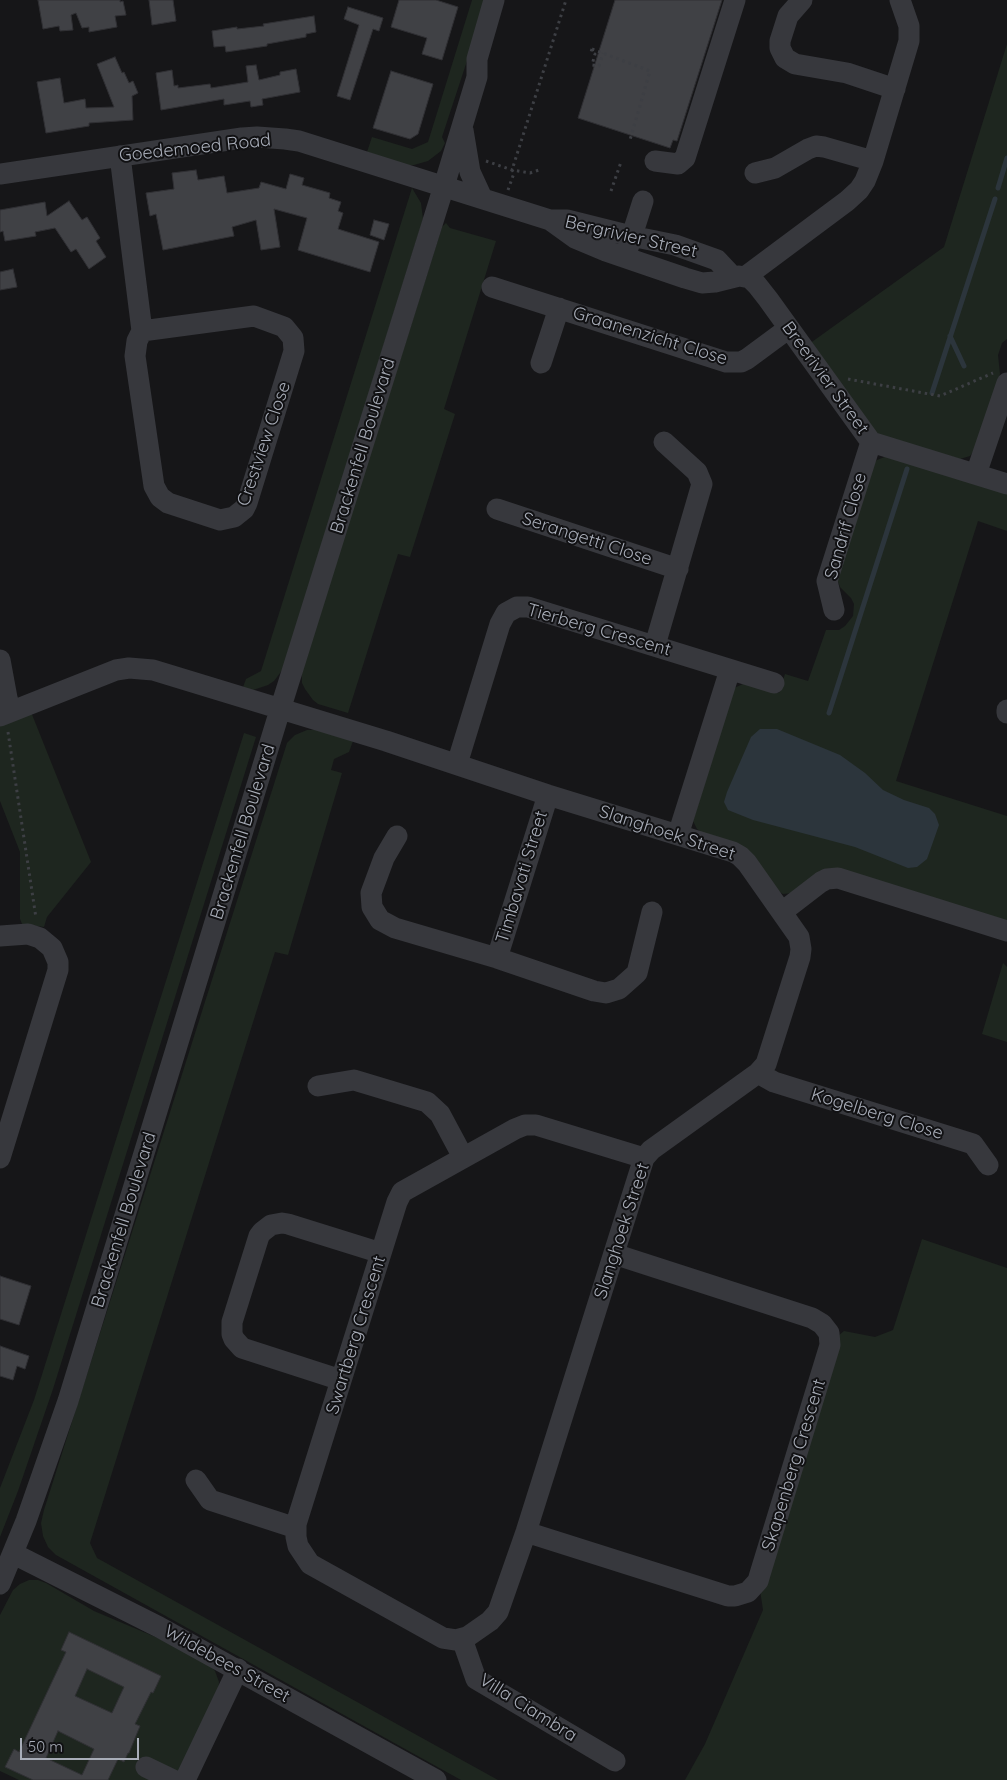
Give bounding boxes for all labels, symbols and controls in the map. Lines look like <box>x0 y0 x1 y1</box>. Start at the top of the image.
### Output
street label: Goedemoed Road <box>118 129 272 167</box>
street label: Bergrivier Street <box>563 211 699 263</box>
street label: Graanenzicht Close <box>570 302 730 370</box>
street label: Breerivier Street <box>777 317 873 439</box>
street label: Brackenfell Boulevard <box>326 356 400 536</box>
street label: Crestview Close <box>233 379 295 509</box>
street label: Sandrif Close <box>820 470 872 582</box>
street label: Serangetti Close <box>519 508 655 570</box>
street label: Tierberg Crescent <box>525 599 673 661</box>
street label: Brackenfell Boulevard <box>206 742 280 922</box>
street label: Slanghoek Street <box>596 801 738 865</box>
street label: Timbavati Street <box>492 808 552 946</box>
street label: Kogelberg Close <box>808 1084 946 1144</box>
street label: Brackenfell Boulevard <box>87 1130 161 1310</box>
street label: Slanghoek Street <box>590 1160 654 1302</box>
street label: Swartberg Crescent <box>322 1253 390 1417</box>
street label: Skapenberg Crescent <box>758 1376 830 1554</box>
street label: Wildebees Street <box>161 1621 293 1707</box>
street label: Villa Ciambra <box>475 1669 581 1747</box>
scale bar <box>22 1728 141 1760</box>
text: 50 m <box>28 1737 63 1756</box>

